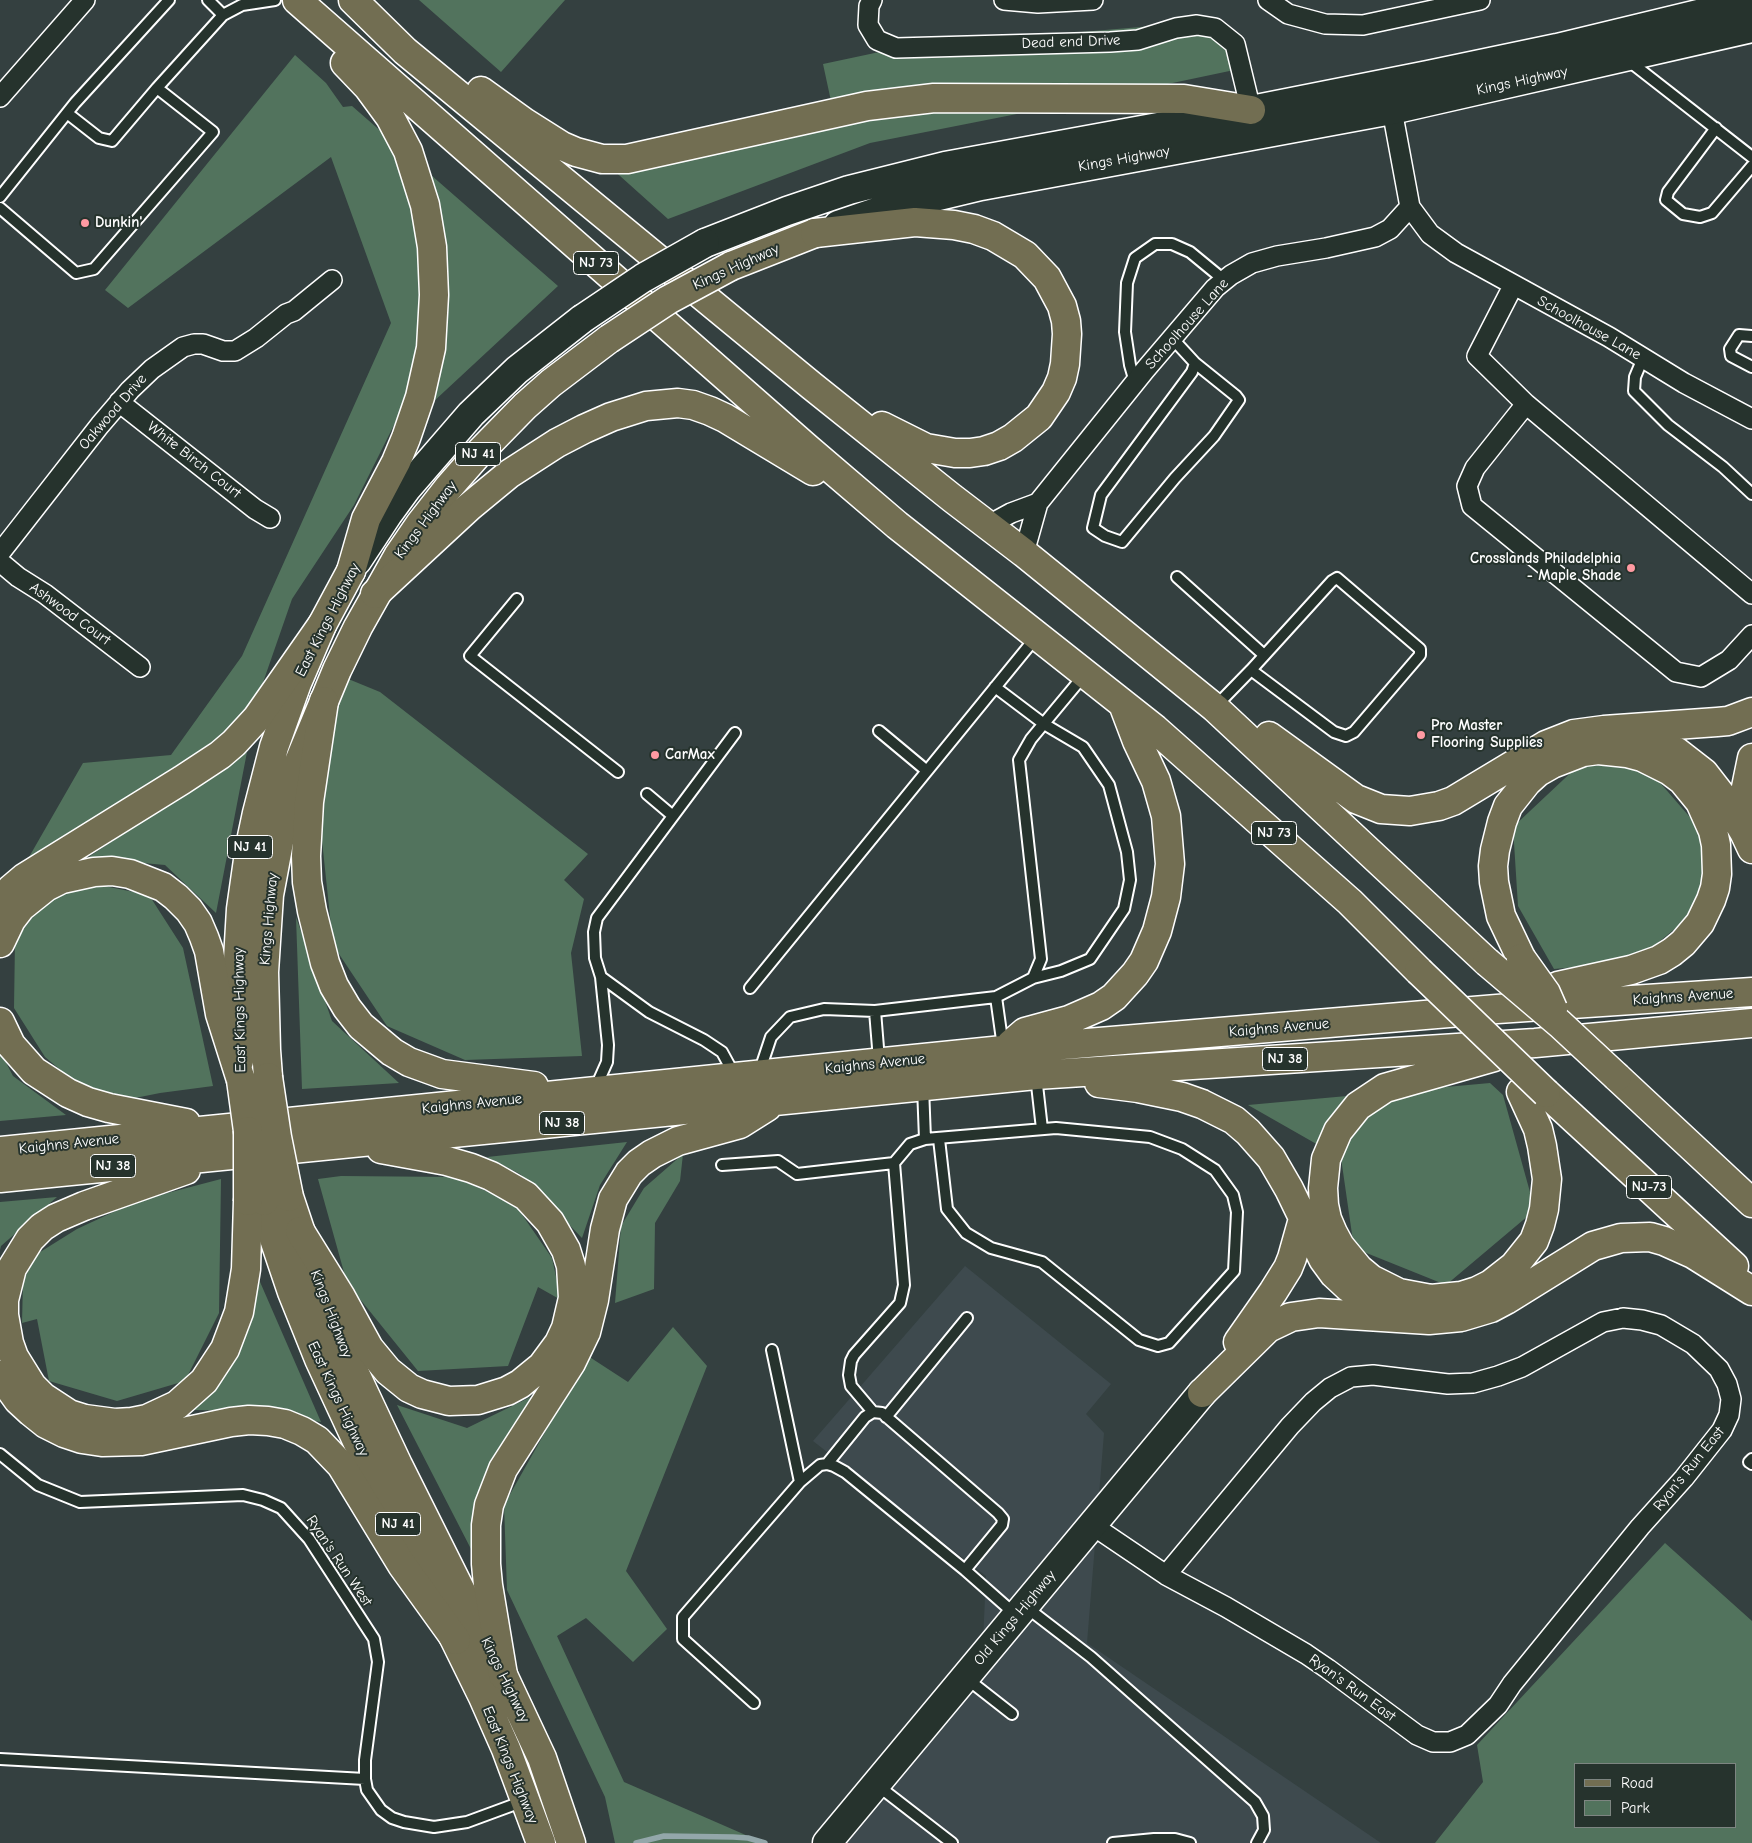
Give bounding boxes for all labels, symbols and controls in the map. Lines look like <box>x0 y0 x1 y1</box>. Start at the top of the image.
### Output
street label: Dead end Drive <box>1021 31 1121 53</box>
street label: Kings Highway <box>1475 63 1569 99</box>
street label: Kings Highway <box>1077 142 1171 176</box>
place label: Dunkin' <box>95 214 142 232</box>
marker: Dunkin' <box>79 217 91 229</box>
street label: Kings Highway <box>690 240 782 294</box>
road number: NJ 73 <box>574 252 618 274</box>
street label: Schoolhouse Lane <box>1142 275 1232 373</box>
street label: Schoolhouse Lane <box>1534 292 1644 364</box>
street label: Oakwood Drive <box>75 370 151 454</box>
street label: White Birch Court <box>143 418 245 502</box>
road number: NJ 41 <box>456 442 500 466</box>
street label: Kings Highway <box>391 478 461 562</box>
place label: Crosslands Philadelphia - Maple Shade <box>1470 550 1621 585</box>
street label: East Kings Highway <box>292 560 364 680</box>
marker: Crosslands Philadelphia - Maple Shade <box>1625 562 1637 574</box>
street label: Ashwood Court <box>26 579 114 649</box>
place label: Pro Master Flooring Supplies <box>1431 717 1543 752</box>
marker: Pro Master Flooring Supplies <box>1415 729 1427 741</box>
place label: CarMax <box>665 746 715 764</box>
marker: CarMax <box>649 749 661 761</box>
road number: NJ 73 <box>1252 821 1296 844</box>
road number: NJ 41 <box>228 836 272 859</box>
street label: Kings Highway <box>256 872 282 966</box>
street label: East Kings Highway <box>230 947 250 1073</box>
street label: Kaighns Avenue <box>1632 985 1734 1009</box>
street label: Kaighns Avenue <box>1228 1015 1330 1041</box>
road number: NJ 38 <box>1262 1048 1308 1070</box>
street label: Kaighns Avenue <box>824 1050 926 1078</box>
street label: Kaighns Avenue <box>421 1090 523 1118</box>
road number: NJ 38 <box>540 1112 584 1134</box>
street label: Kaighns Avenue <box>18 1130 120 1158</box>
road number: NJ 38 <box>90 1154 136 1178</box>
road number: NJ-73 <box>1626 1176 1672 1198</box>
street label: Kings Highway <box>306 1268 356 1360</box>
street label: East Kings Highway <box>303 1339 373 1459</box>
street label: Ryan's Run East <box>1650 1423 1728 1515</box>
street label: Ryan's Run West <box>302 1512 376 1610</box>
road number: NJ 41 <box>376 1512 420 1536</box>
street label: Old Kings Highway <box>970 1567 1060 1669</box>
street label: Kings Highway <box>477 1634 533 1726</box>
street label: Ryan's Run East <box>1305 1650 1399 1726</box>
street label: East Kings Highway <box>478 1704 542 1826</box>
legend <box>1574 1763 1737 1828</box>
text: Road <box>1621 1774 1653 1792</box>
text: Park <box>1621 1799 1650 1817</box>

